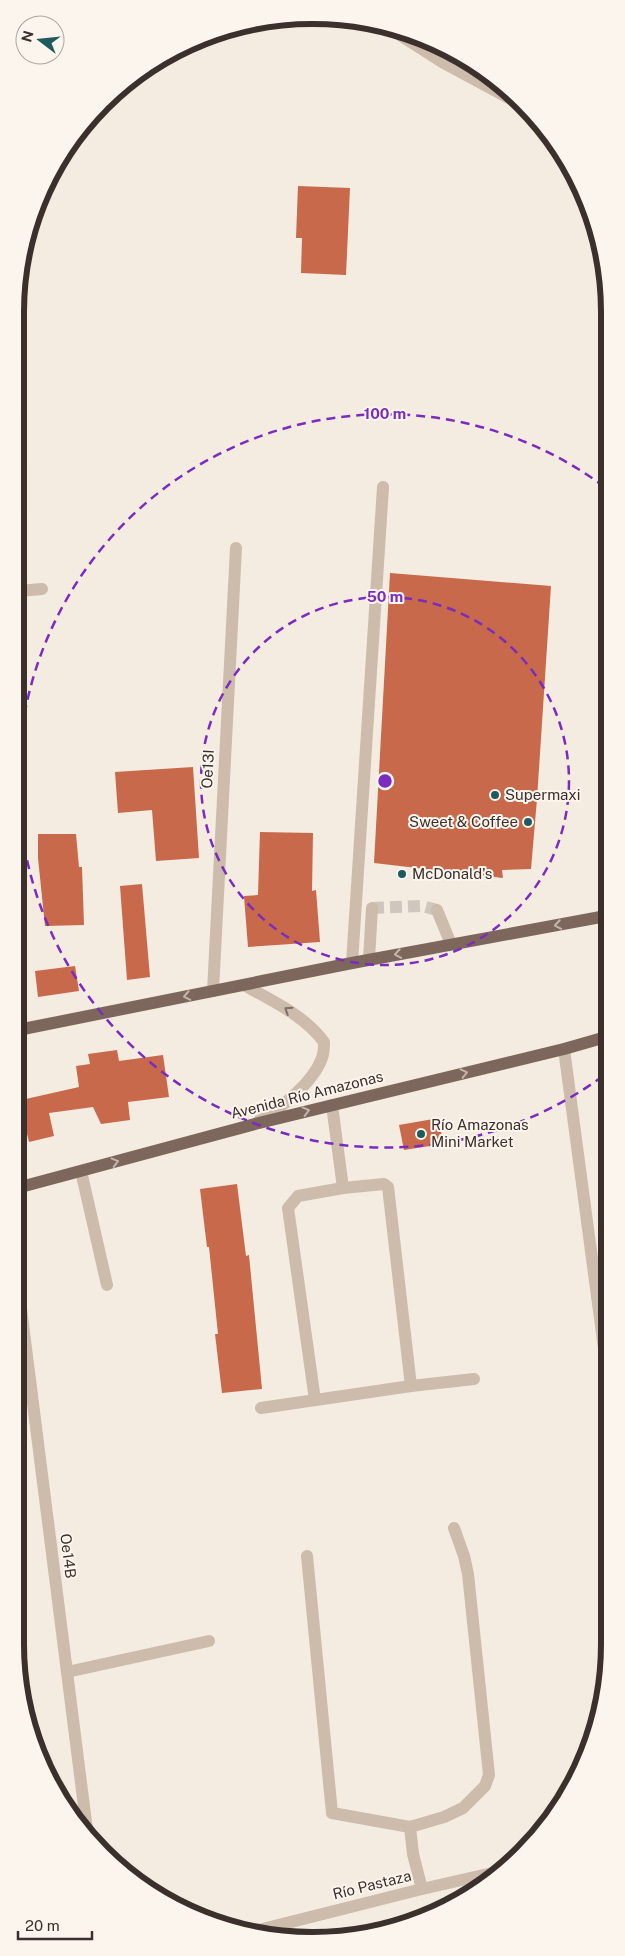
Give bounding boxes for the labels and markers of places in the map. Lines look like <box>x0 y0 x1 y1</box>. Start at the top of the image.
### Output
centre of rings <box>376 772 394 790</box>
place label: Supermaxi <box>505 786 580 803</box>
marker: Supermaxi <box>489 789 501 801</box>
place label: Sweet & Coffee <box>409 813 518 830</box>
marker: Sweet & Coffee <box>522 816 534 828</box>
place label: McDonald's <box>412 865 492 882</box>
marker: McDonald's <box>396 868 408 880</box>
place label: Río Amazonas Mini Market <box>431 1116 529 1150</box>
marker: Río Amazonas Mini Market <box>415 1128 427 1140</box>

